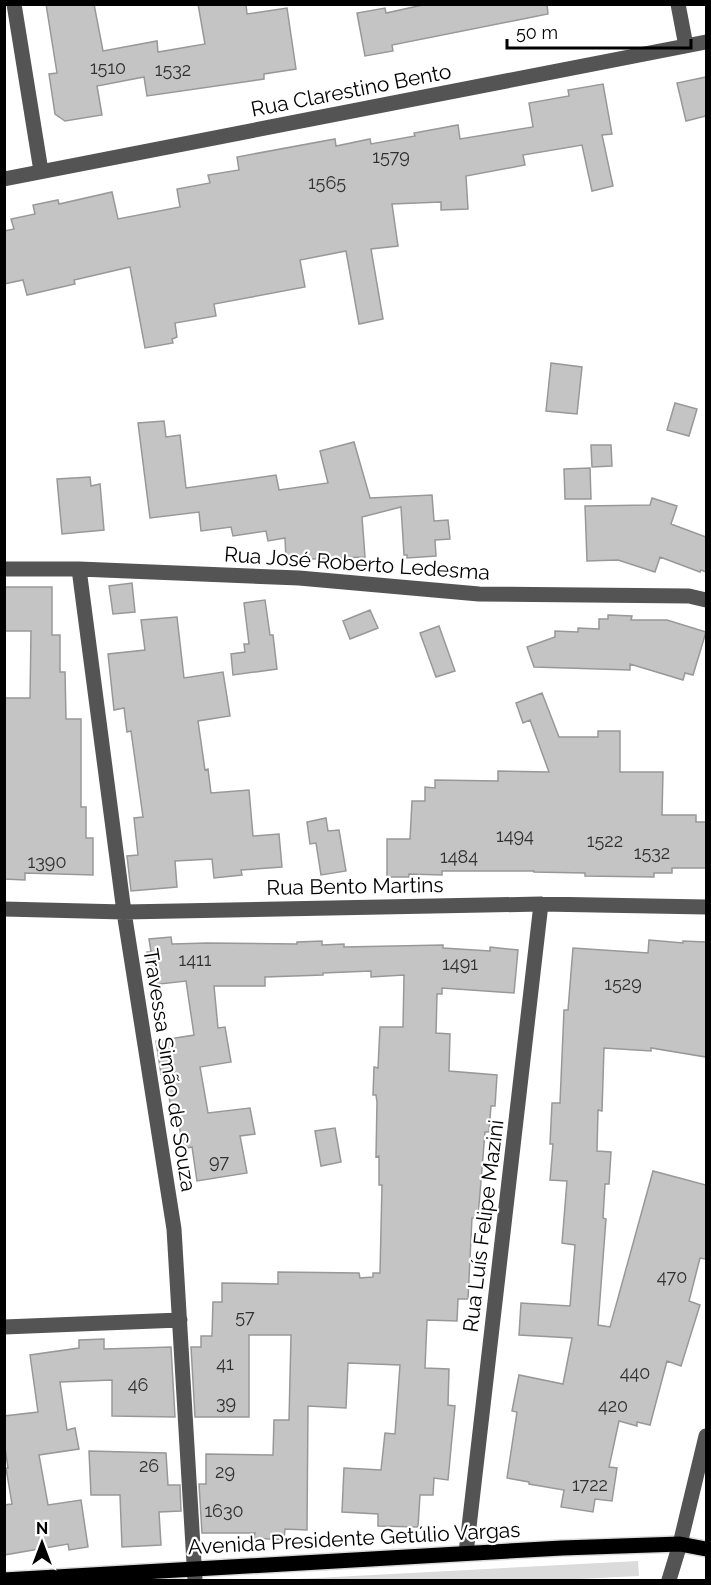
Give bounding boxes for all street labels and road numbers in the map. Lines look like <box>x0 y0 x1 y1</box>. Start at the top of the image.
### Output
street label: Rua Clarestino Bento <box>249 58 453 122</box>
street label: Rua José Roberto Ledesma <box>223 541 491 585</box>
street label: Rua Bento Martins <box>266 872 444 900</box>
street label: Travessa Simão de Souza <box>138 947 202 1193</box>
street label: Rua Luís Felipe Mazini <box>458 1118 508 1334</box>
street label: Avenida Presidente Getúlio Vargas <box>187 1517 521 1559</box>

